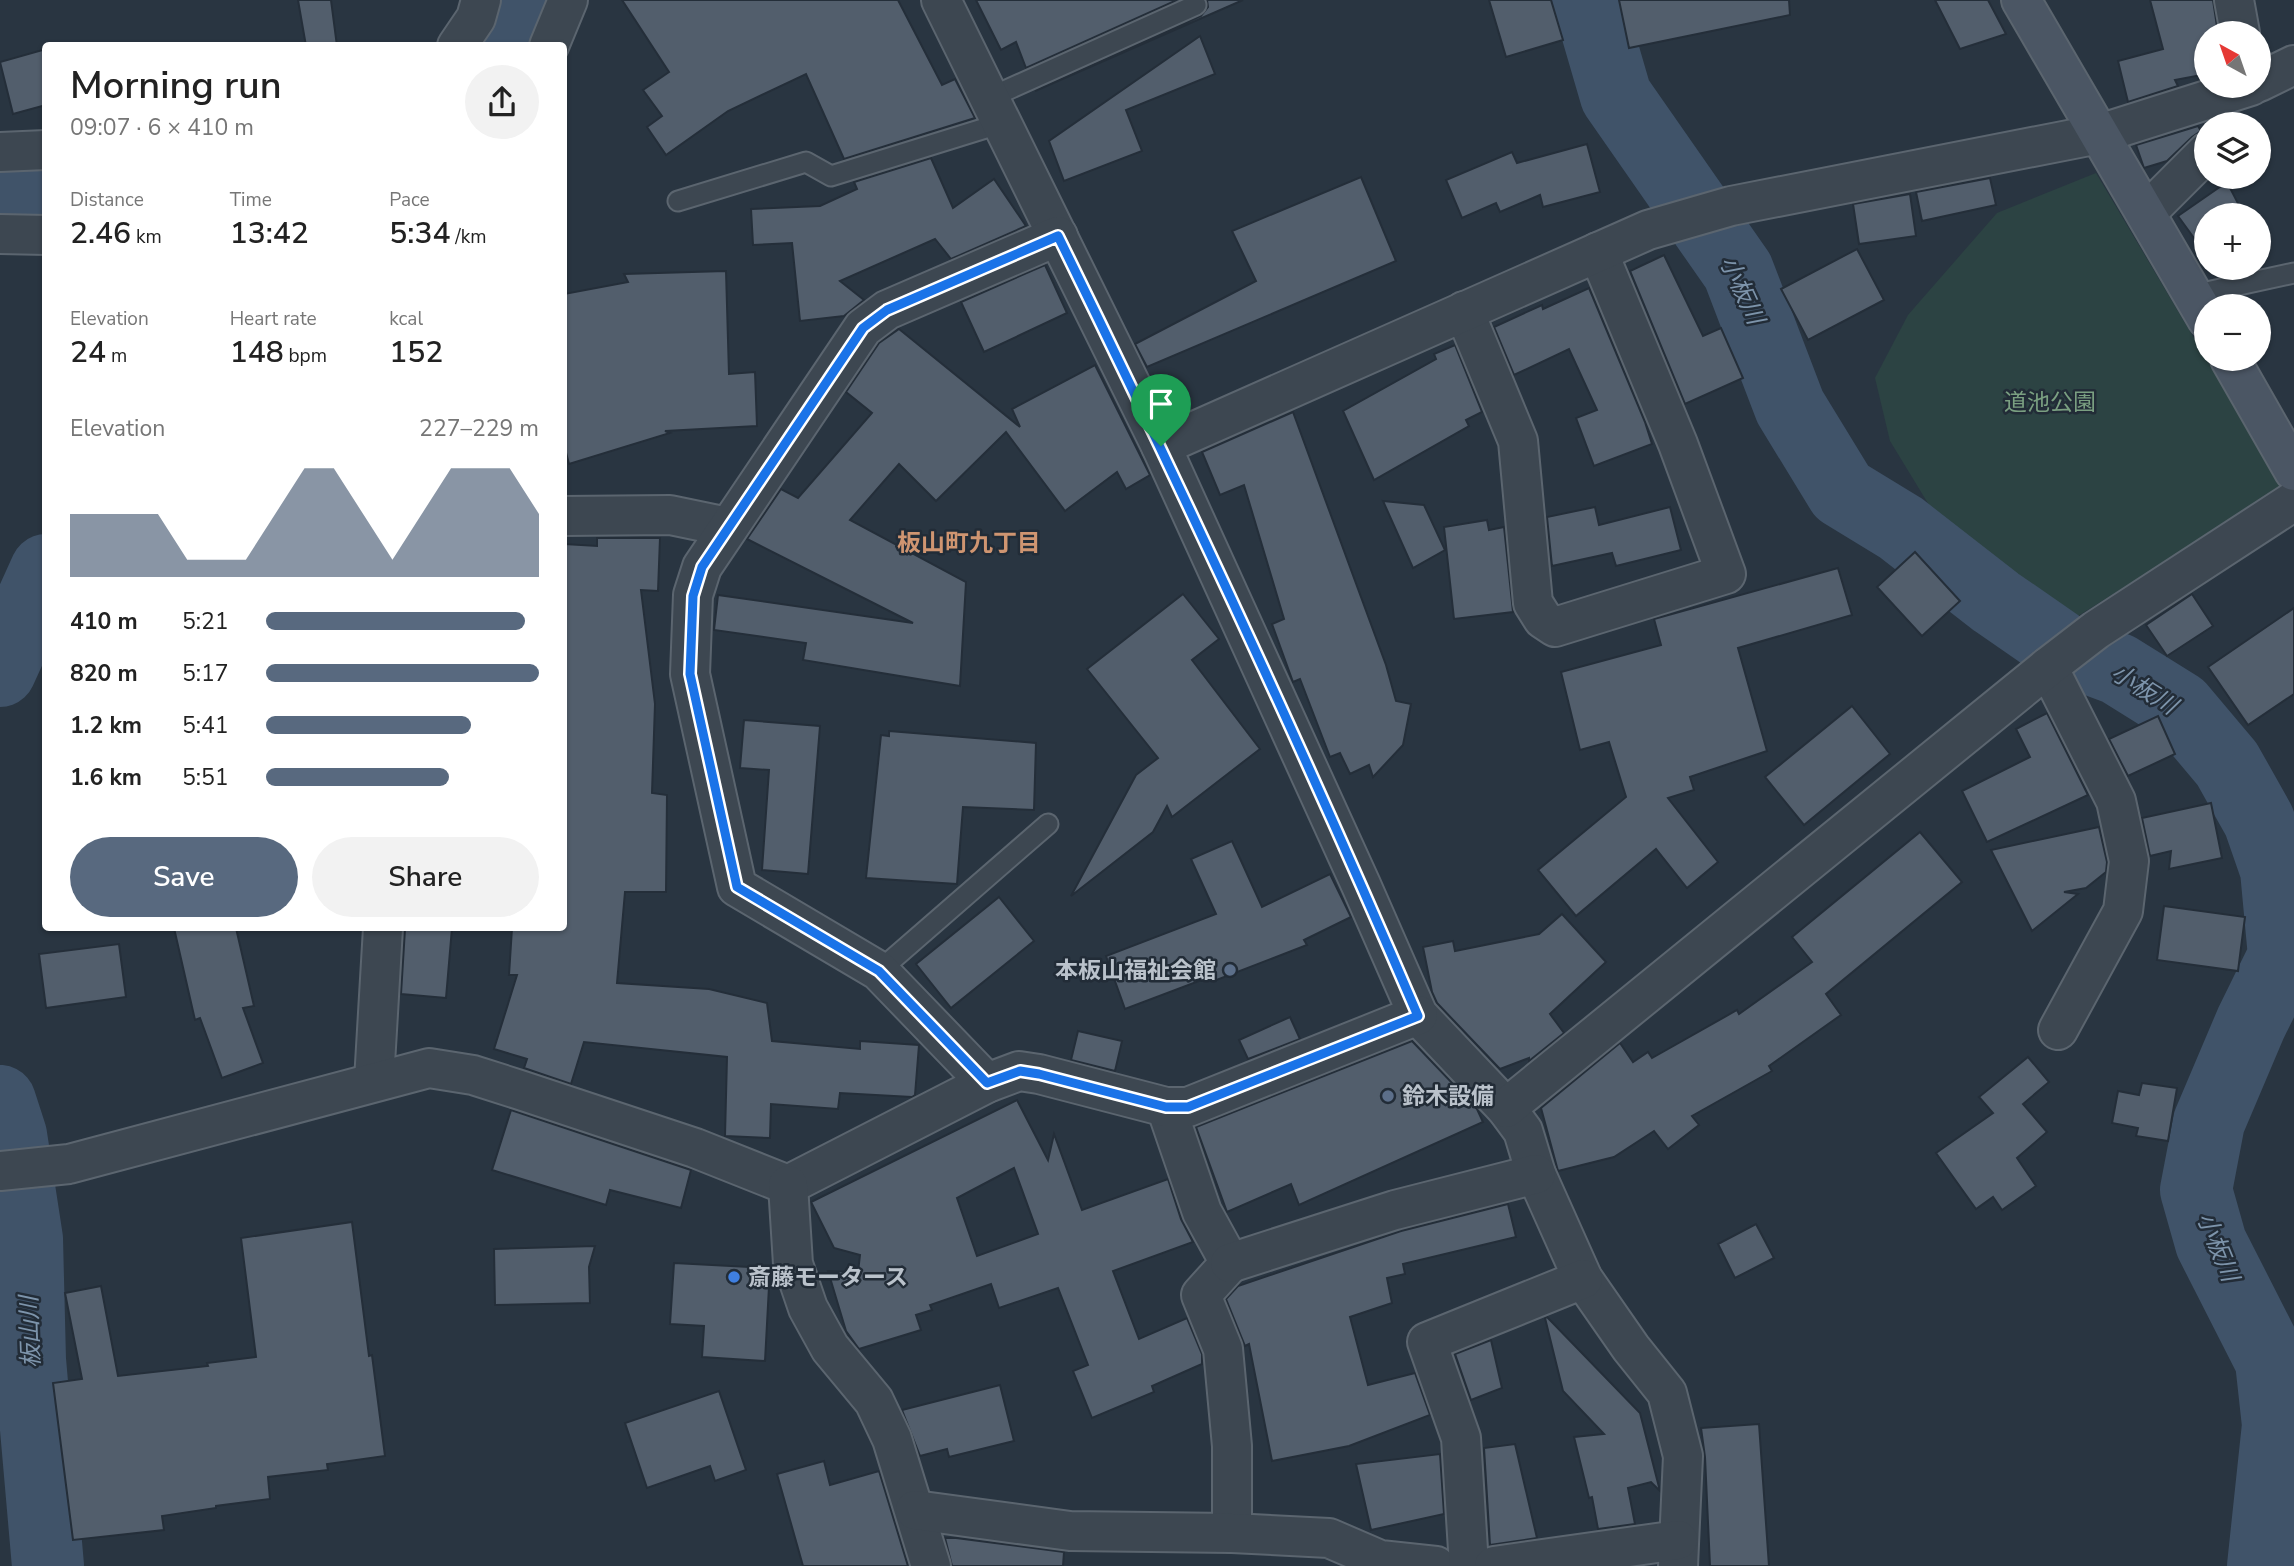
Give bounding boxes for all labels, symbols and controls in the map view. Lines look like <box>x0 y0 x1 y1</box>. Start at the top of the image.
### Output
north arrow <box>2194 21 2272 98</box>
map controls <box>2194 21 2271 371</box>
text: Morning run <box>70 60 282 111</box>
button: share <box>465 65 539 139</box>
text: 09:07 · 6 × 410 m <box>70 112 254 143</box>
button: layers <box>2194 112 2271 189</box>
text: Distance <box>70 187 144 213</box>
text: Time <box>230 187 272 213</box>
text: Pace <box>389 187 430 213</box>
button: + <box>2194 203 2271 280</box>
text: 2.46 <box>70 213 131 254</box>
text: 13:42 <box>230 213 309 254</box>
text: 5:34 <box>389 213 450 254</box>
text: km <box>131 224 162 250</box>
text: /km <box>450 224 486 250</box>
water label: 小板川 <box>1712 251 1773 332</box>
button: − <box>2194 294 2271 371</box>
text: Elevation <box>70 306 149 332</box>
text: Heart rate <box>230 306 317 332</box>
text: kcal <box>389 306 423 332</box>
text: 24 <box>70 332 106 373</box>
text: 148 <box>230 332 284 373</box>
text: 152 <box>389 332 443 373</box>
text: m <box>106 343 127 369</box>
text: bpm <box>284 343 327 369</box>
pin <box>1131 374 1191 446</box>
icon: arrive <box>1142 385 1180 423</box>
park label: 道池公園 <box>2004 387 2096 418</box>
text: Elevation <box>70 413 165 444</box>
text: 227–229 m <box>419 413 539 444</box>
district label: 板山町九丁目 <box>897 527 1041 559</box>
text: 410 m <box>70 606 138 637</box>
text: 5:21 <box>182 606 229 637</box>
water label: 小板川 <box>2105 656 2186 723</box>
text: 820 m <box>70 658 138 689</box>
text: 5:17 <box>182 658 229 689</box>
text: 1.2 km <box>70 710 142 741</box>
text: 5:41 <box>182 710 229 741</box>
text: 1.6 km <box>70 762 142 793</box>
text: 5:51 <box>182 762 229 793</box>
button: Save <box>70 837 298 917</box>
button: Share <box>312 837 539 917</box>
place label: 本板山福祉会館 <box>1055 955 1216 986</box>
marker: 本板山福祉会館 <box>1222 962 1238 978</box>
place label: 鈴木設備 <box>1402 1081 1494 1112</box>
marker: 鈴木設備 <box>1380 1088 1396 1104</box>
water label: 小板川 <box>2190 1208 2247 1289</box>
place label: 斎藤モータース <box>748 1262 908 1293</box>
marker: 斎藤モータース <box>726 1269 742 1285</box>
water label: 板山川 <box>13 1292 47 1369</box>

